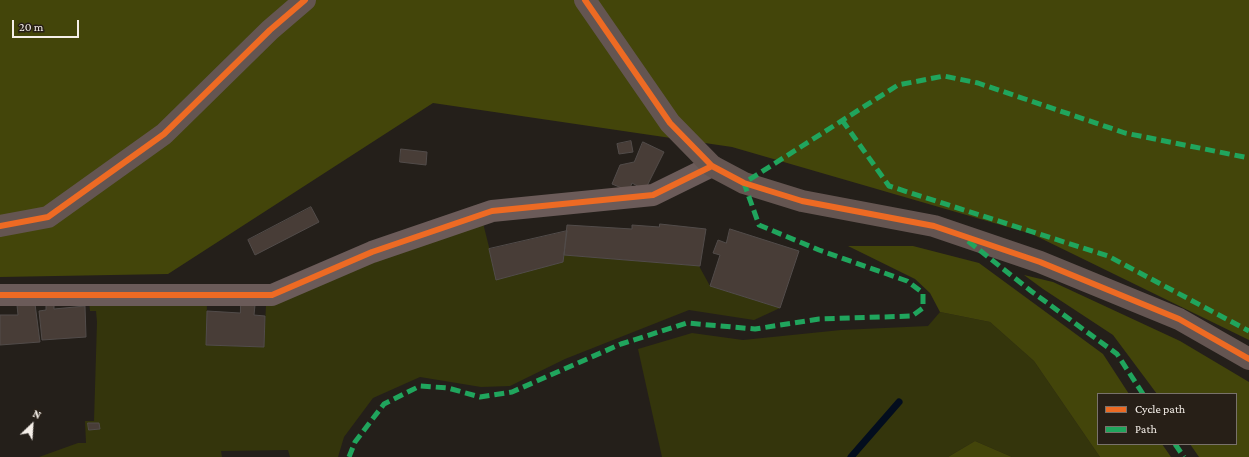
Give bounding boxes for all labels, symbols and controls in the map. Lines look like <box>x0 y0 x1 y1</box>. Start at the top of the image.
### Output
scale bar <box>14 12 81 38</box>
text: 20 m <box>19 20 43 34</box>
legend <box>1097 393 1237 445</box>
text: Cycle path <box>1135 402 1185 416</box>
north arrow <box>12 405 52 445</box>
text: N <box>31 407 43 421</box>
text: Path <box>1135 422 1157 436</box>

